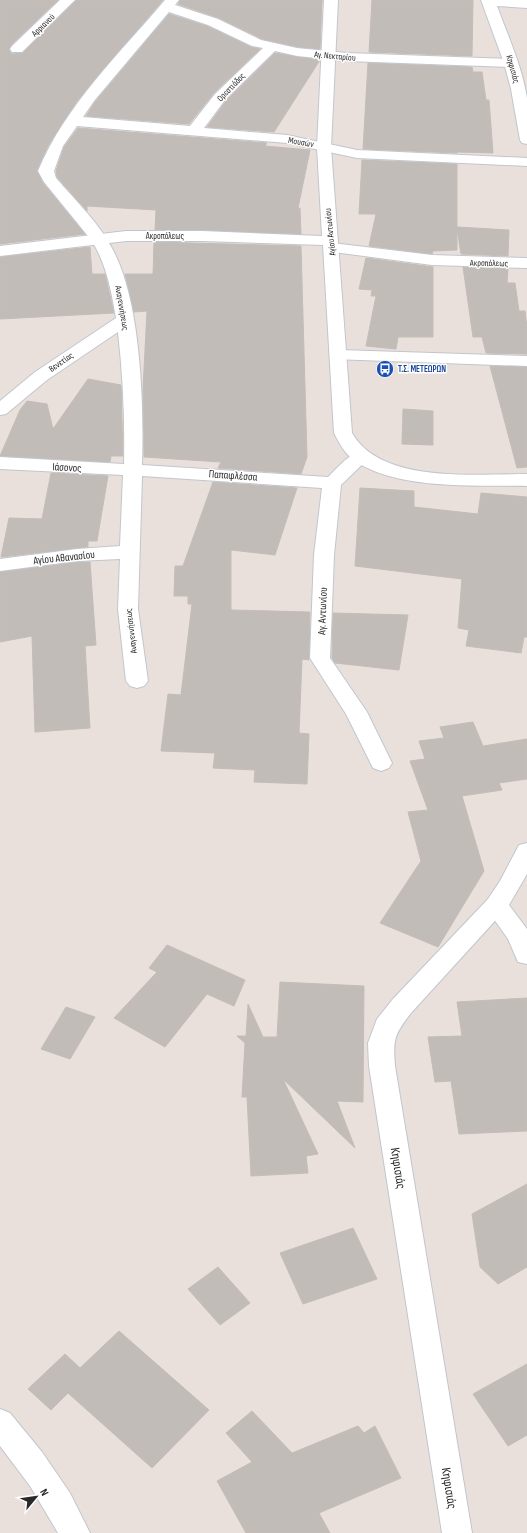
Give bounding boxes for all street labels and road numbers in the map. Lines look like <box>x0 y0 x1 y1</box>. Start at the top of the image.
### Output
street label: Αρριανού <box>29 11 57 40</box>
street label: Αγ. Νεκταρίου <box>313 49 356 64</box>
street label: Κηφισιάς <box>503 54 522 85</box>
street label: Ορεστιάδος <box>215 70 248 104</box>
street label: Μουσών <box>287 135 315 150</box>
street label: Αγίου Αντωνίου <box>323 208 339 257</box>
street label: Ακροπόλεως <box>145 231 185 242</box>
street label: Ακροπόλεως <box>469 258 509 269</box>
street label: Αναγεννήσεως <box>112 284 131 332</box>
street label: Βενετίας <box>47 350 76 375</box>
street label: Ιάσονος <box>52 460 82 475</box>
street label: Παπαφλέσσα <box>208 467 258 484</box>
street label: Αγίου Αθανασίου <box>32 548 96 567</box>
street label: Αγ. Αντωνίου <box>315 587 330 636</box>
street label: Αναγεννήσεως <box>123 607 140 655</box>
street label: Κηφισιάς <box>387 1146 409 1190</box>
street label: Κηφισιάς <box>438 1466 460 1510</box>

